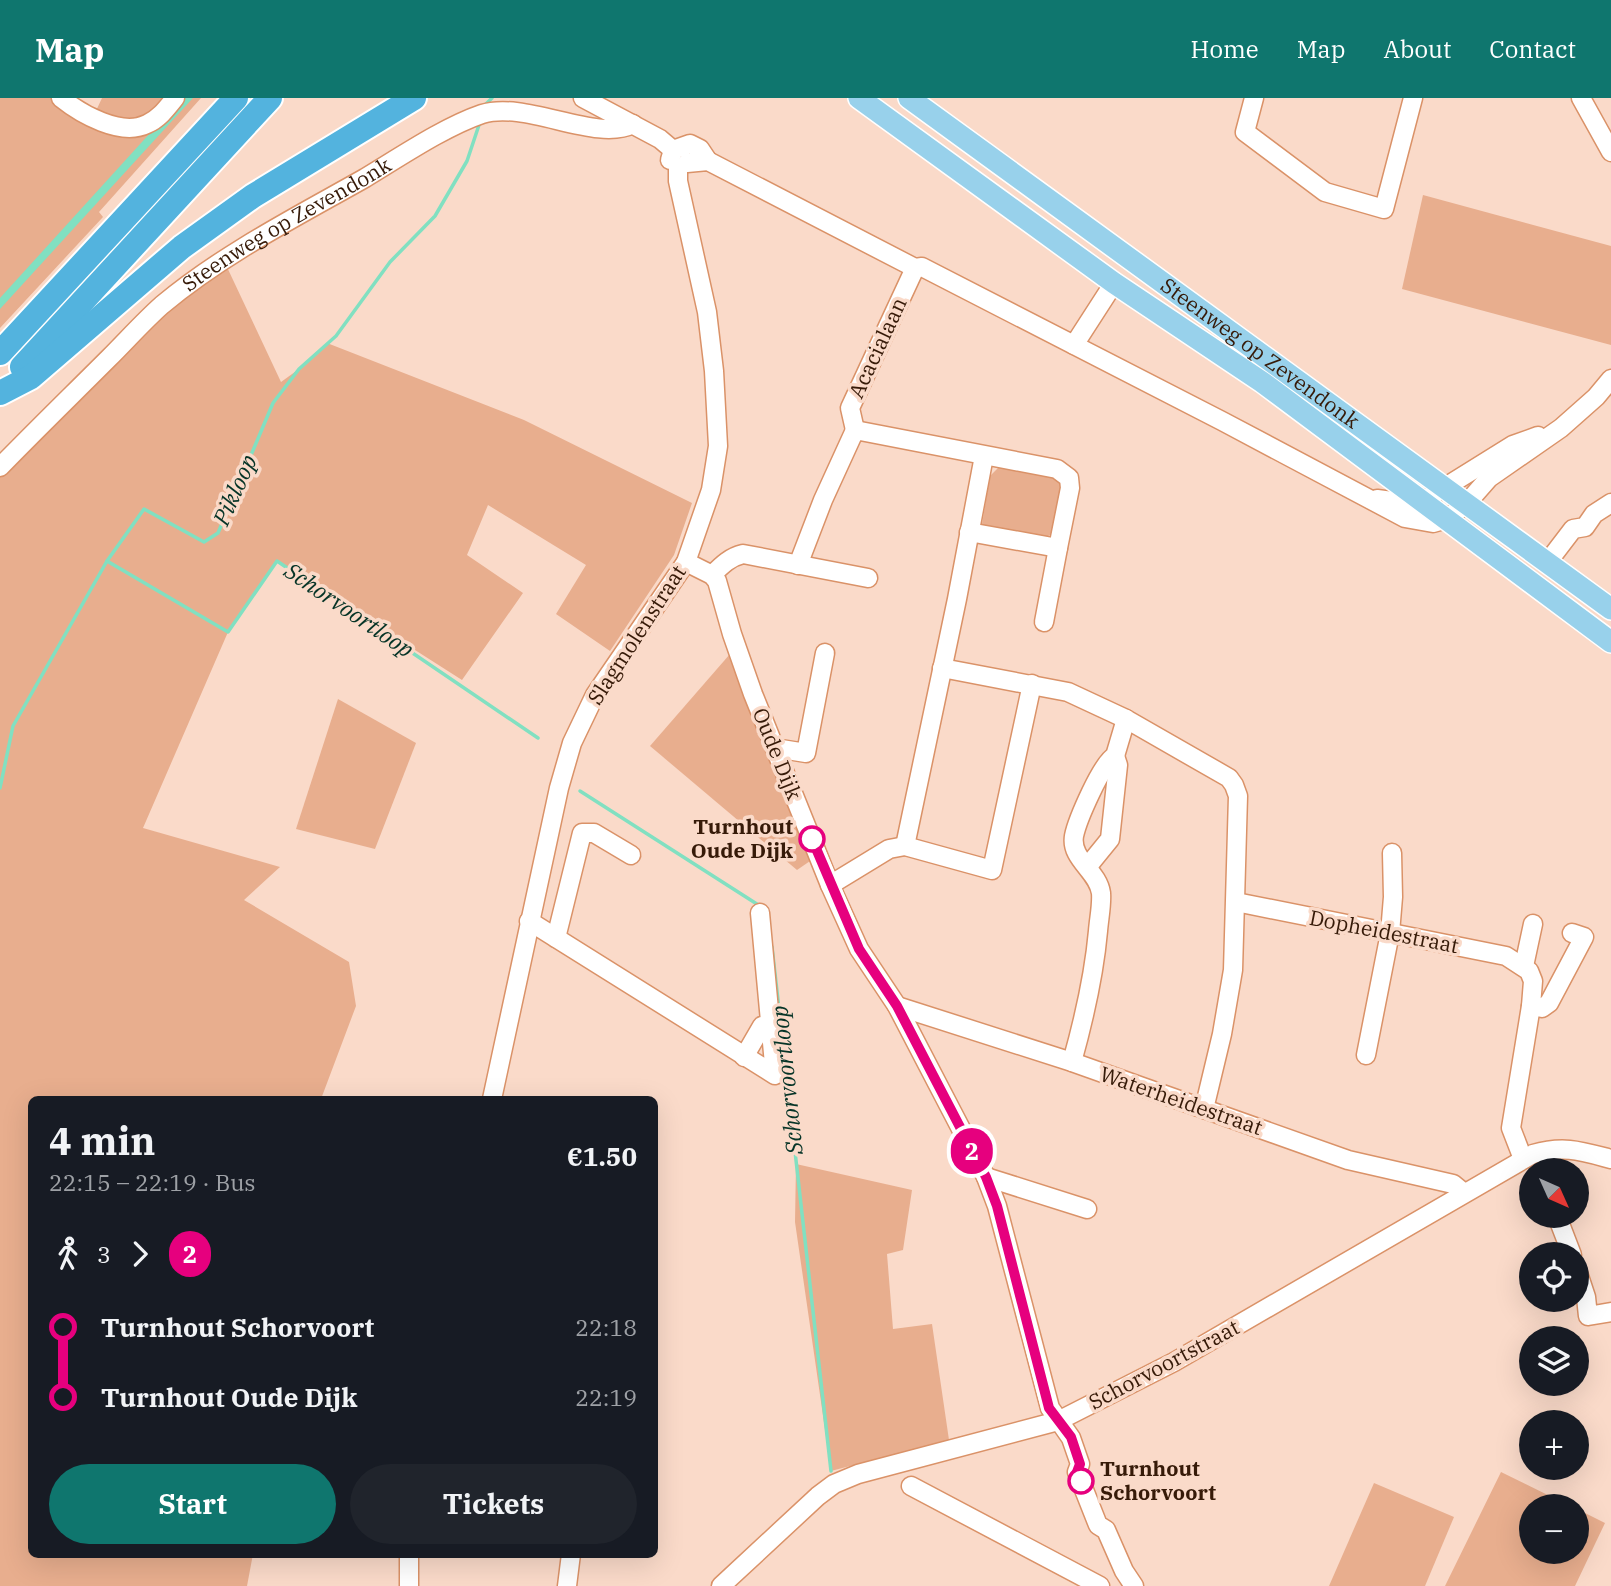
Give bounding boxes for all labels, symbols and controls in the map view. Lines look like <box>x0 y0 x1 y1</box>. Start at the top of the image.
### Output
text: Map <box>35 28 104 71</box>
text: Home <box>1191 33 1259 65</box>
text: Map <box>1297 33 1345 65</box>
text: About <box>1383 33 1451 65</box>
text: Contact <box>1489 33 1576 65</box>
street label: Steenweg op Zevendonk <box>176 150 397 297</box>
street label: Steenweg op Zevendonk <box>1155 271 1366 435</box>
street label: Acacialaan <box>842 293 913 402</box>
water label: Pikloop <box>205 450 263 531</box>
water label: Schorvoortloop <box>278 554 420 663</box>
street label: Slagmolenstraat <box>581 559 692 710</box>
street label: Oude Dijk <box>747 703 809 805</box>
place label: Turnhout Oude Dijk <box>691 812 793 864</box>
marker: Turnhout Oude Dijk <box>799 826 825 852</box>
street label: Dopheidestraat <box>1307 903 1461 959</box>
water label: Schorvoortloop <box>763 1004 809 1157</box>
street label: Waterheidestraat <box>1096 1059 1266 1141</box>
text: 4 min <box>49 1116 155 1165</box>
line badge: 2 <box>949 1128 995 1174</box>
text: 2 <box>965 1135 979 1167</box>
text: €1.50 <box>567 1139 637 1173</box>
north arrow <box>1519 1158 1589 1228</box>
map controls <box>1519 1158 1589 1564</box>
text: 22:15 – 22:19 · Bus <box>49 1167 256 1197</box>
icon: walk <box>49 1235 87 1273</box>
icon: forward <box>121 1235 159 1273</box>
text: 2 <box>183 1238 197 1270</box>
text: 3 <box>97 1239 111 1269</box>
button: locate <box>1519 1242 1589 1312</box>
text: Turnhout Schorvoort <box>101 1310 374 1344</box>
text: 22:18 <box>575 1312 637 1342</box>
street label: Schorvoortstraat <box>1083 1313 1244 1416</box>
button: layers <box>1519 1326 1589 1396</box>
text: Turnhout Oude Dijk <box>101 1380 357 1414</box>
text: 22:19 <box>575 1382 637 1412</box>
button: + <box>1519 1410 1589 1480</box>
place label: Turnhout Schorvoort <box>1100 1454 1216 1506</box>
button: Start <box>49 1464 336 1544</box>
button: Tickets <box>350 1464 637 1544</box>
marker: Turnhout Schorvoort <box>1068 1468 1094 1494</box>
button: − <box>1519 1494 1589 1564</box>

